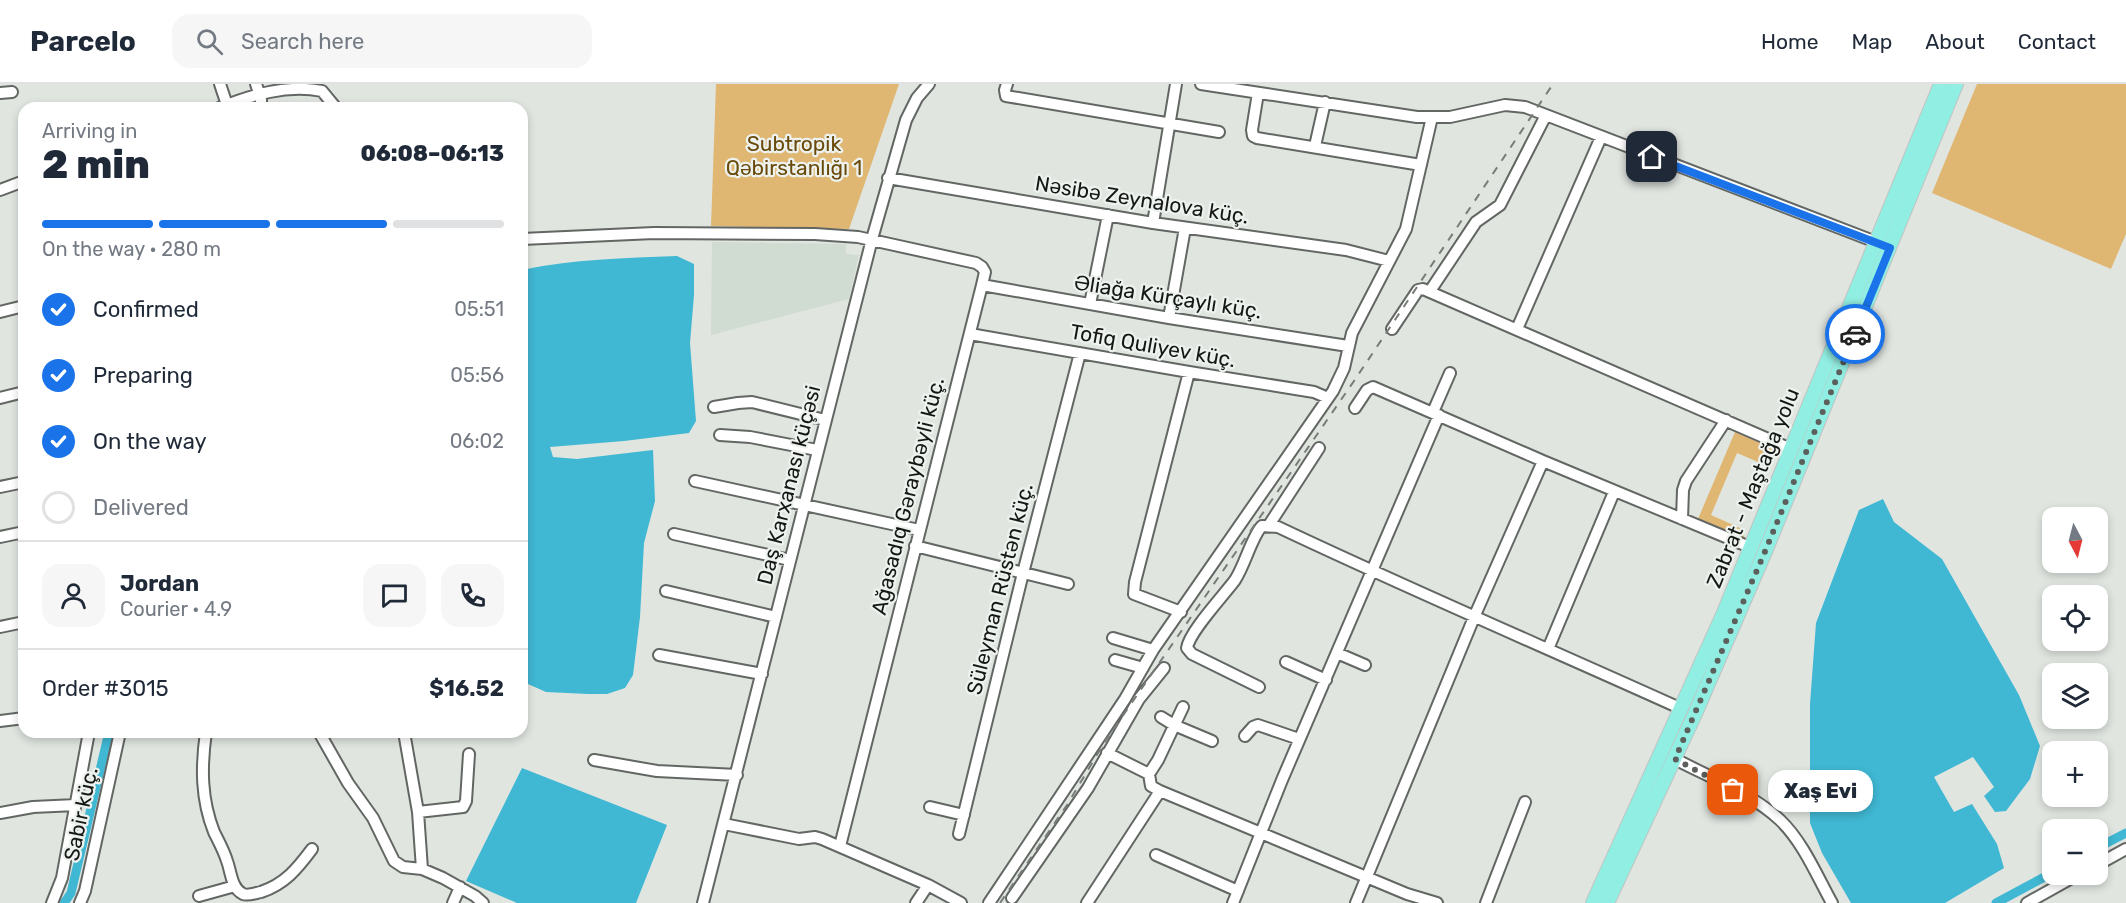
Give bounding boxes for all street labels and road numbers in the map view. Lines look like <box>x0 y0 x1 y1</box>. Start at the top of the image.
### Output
street label: Nəsibə Zeynalova küç. <box>1033 170 1251 229</box>
street label: Əliağa Kürçaylı küç. <box>1072 269 1264 324</box>
street label: Tofiq Quliyev küç. <box>1068 319 1238 372</box>
street label: Ağasadıq Gəraybəyli küç. <box>866 375 949 617</box>
street label: Daş Karxanası küçəsi <box>752 383 825 587</box>
street label: Zabrat - Maştağa yolu <box>1701 384 1804 591</box>
street label: Süleyman Rüstən küç. <box>961 481 1038 697</box>
street label: Sabir küç. <box>58 765 103 863</box>

